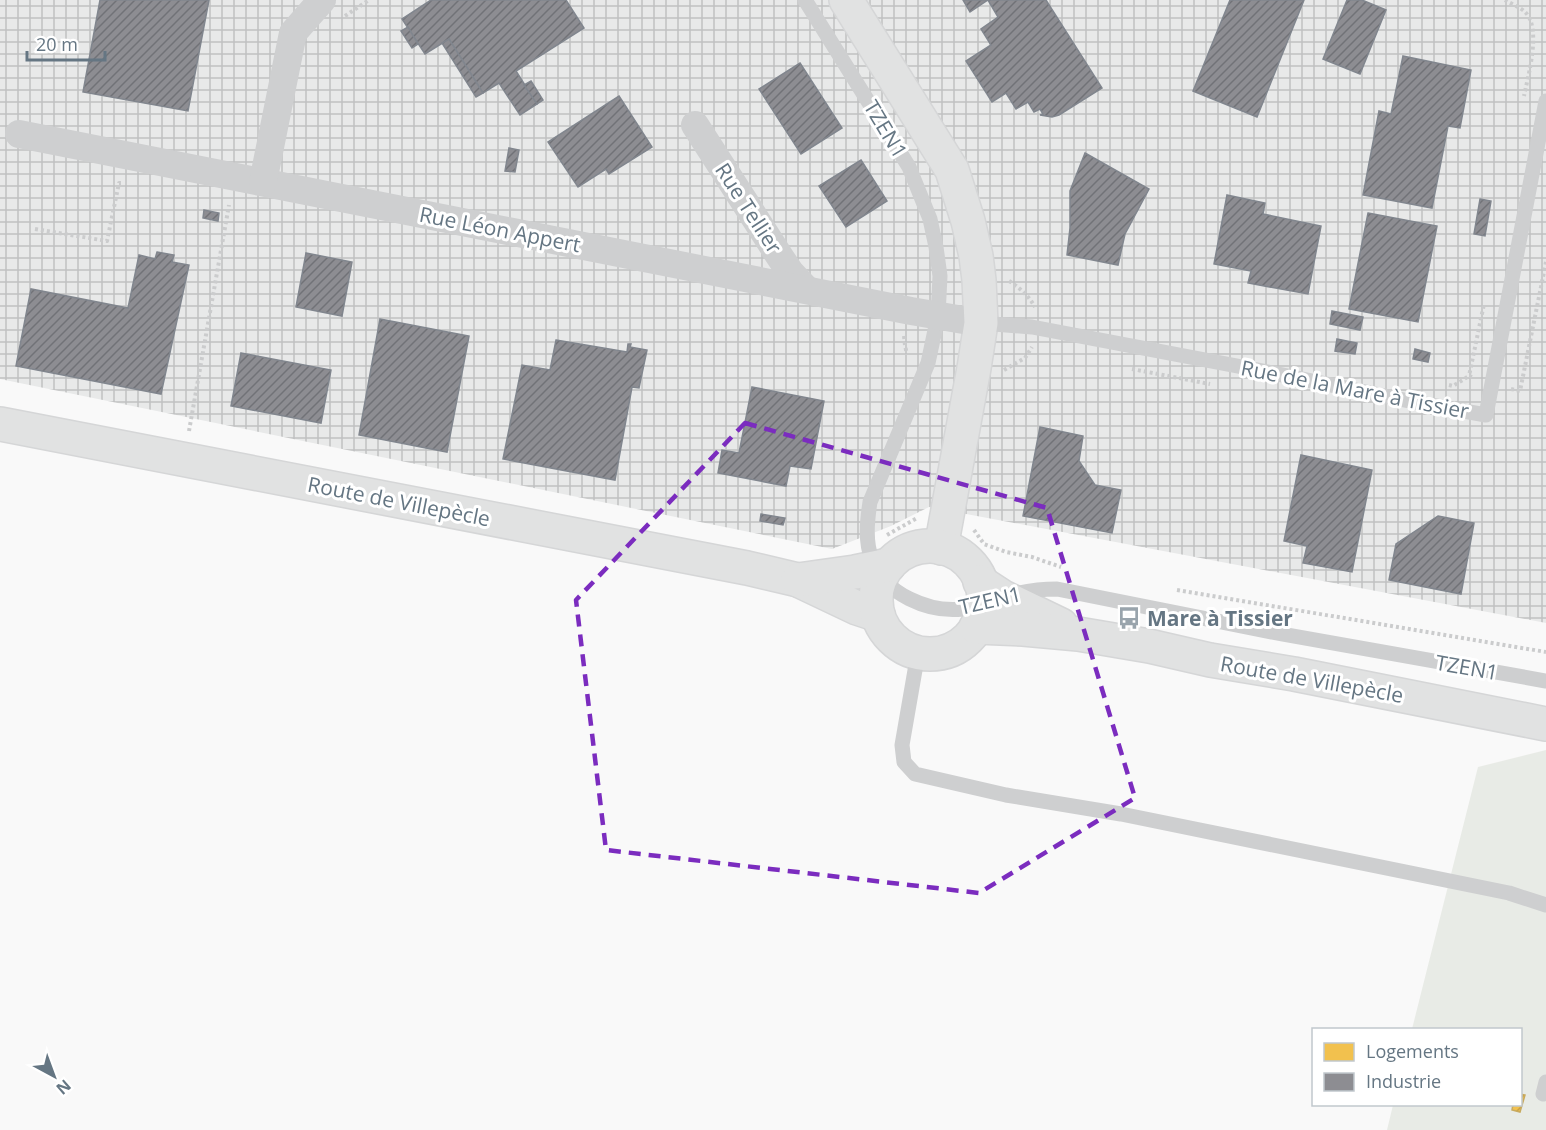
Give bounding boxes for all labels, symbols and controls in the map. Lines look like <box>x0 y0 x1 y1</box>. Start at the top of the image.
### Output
scale bar <box>27 24 105 62</box>
text: 20 m <box>36 32 78 56</box>
street label: TZEN1 <box>858 95 914 163</box>
street label: Rue Tellier <box>709 157 789 259</box>
street label: Rue Léon Appert <box>417 200 583 258</box>
street label: Rue de la Mare à Tissier <box>1239 353 1472 425</box>
street label: Route de Villepècle <box>305 470 493 532</box>
street label: TZEN1 <box>956 579 1024 621</box>
place label: Mare à Tissier <box>1147 604 1293 632</box>
bus stop icon: Mare à Tissier <box>1116 605 1142 631</box>
street label: TZEN1 <box>1434 648 1500 686</box>
street label: Route de Villepècle <box>1218 649 1406 709</box>
legend <box>1312 1028 1522 1106</box>
text: Logements <box>1366 1039 1459 1063</box>
north arrow <box>24 1046 84 1106</box>
text: Industrie <box>1366 1069 1441 1093</box>
text: N <box>52 1075 76 1100</box>

